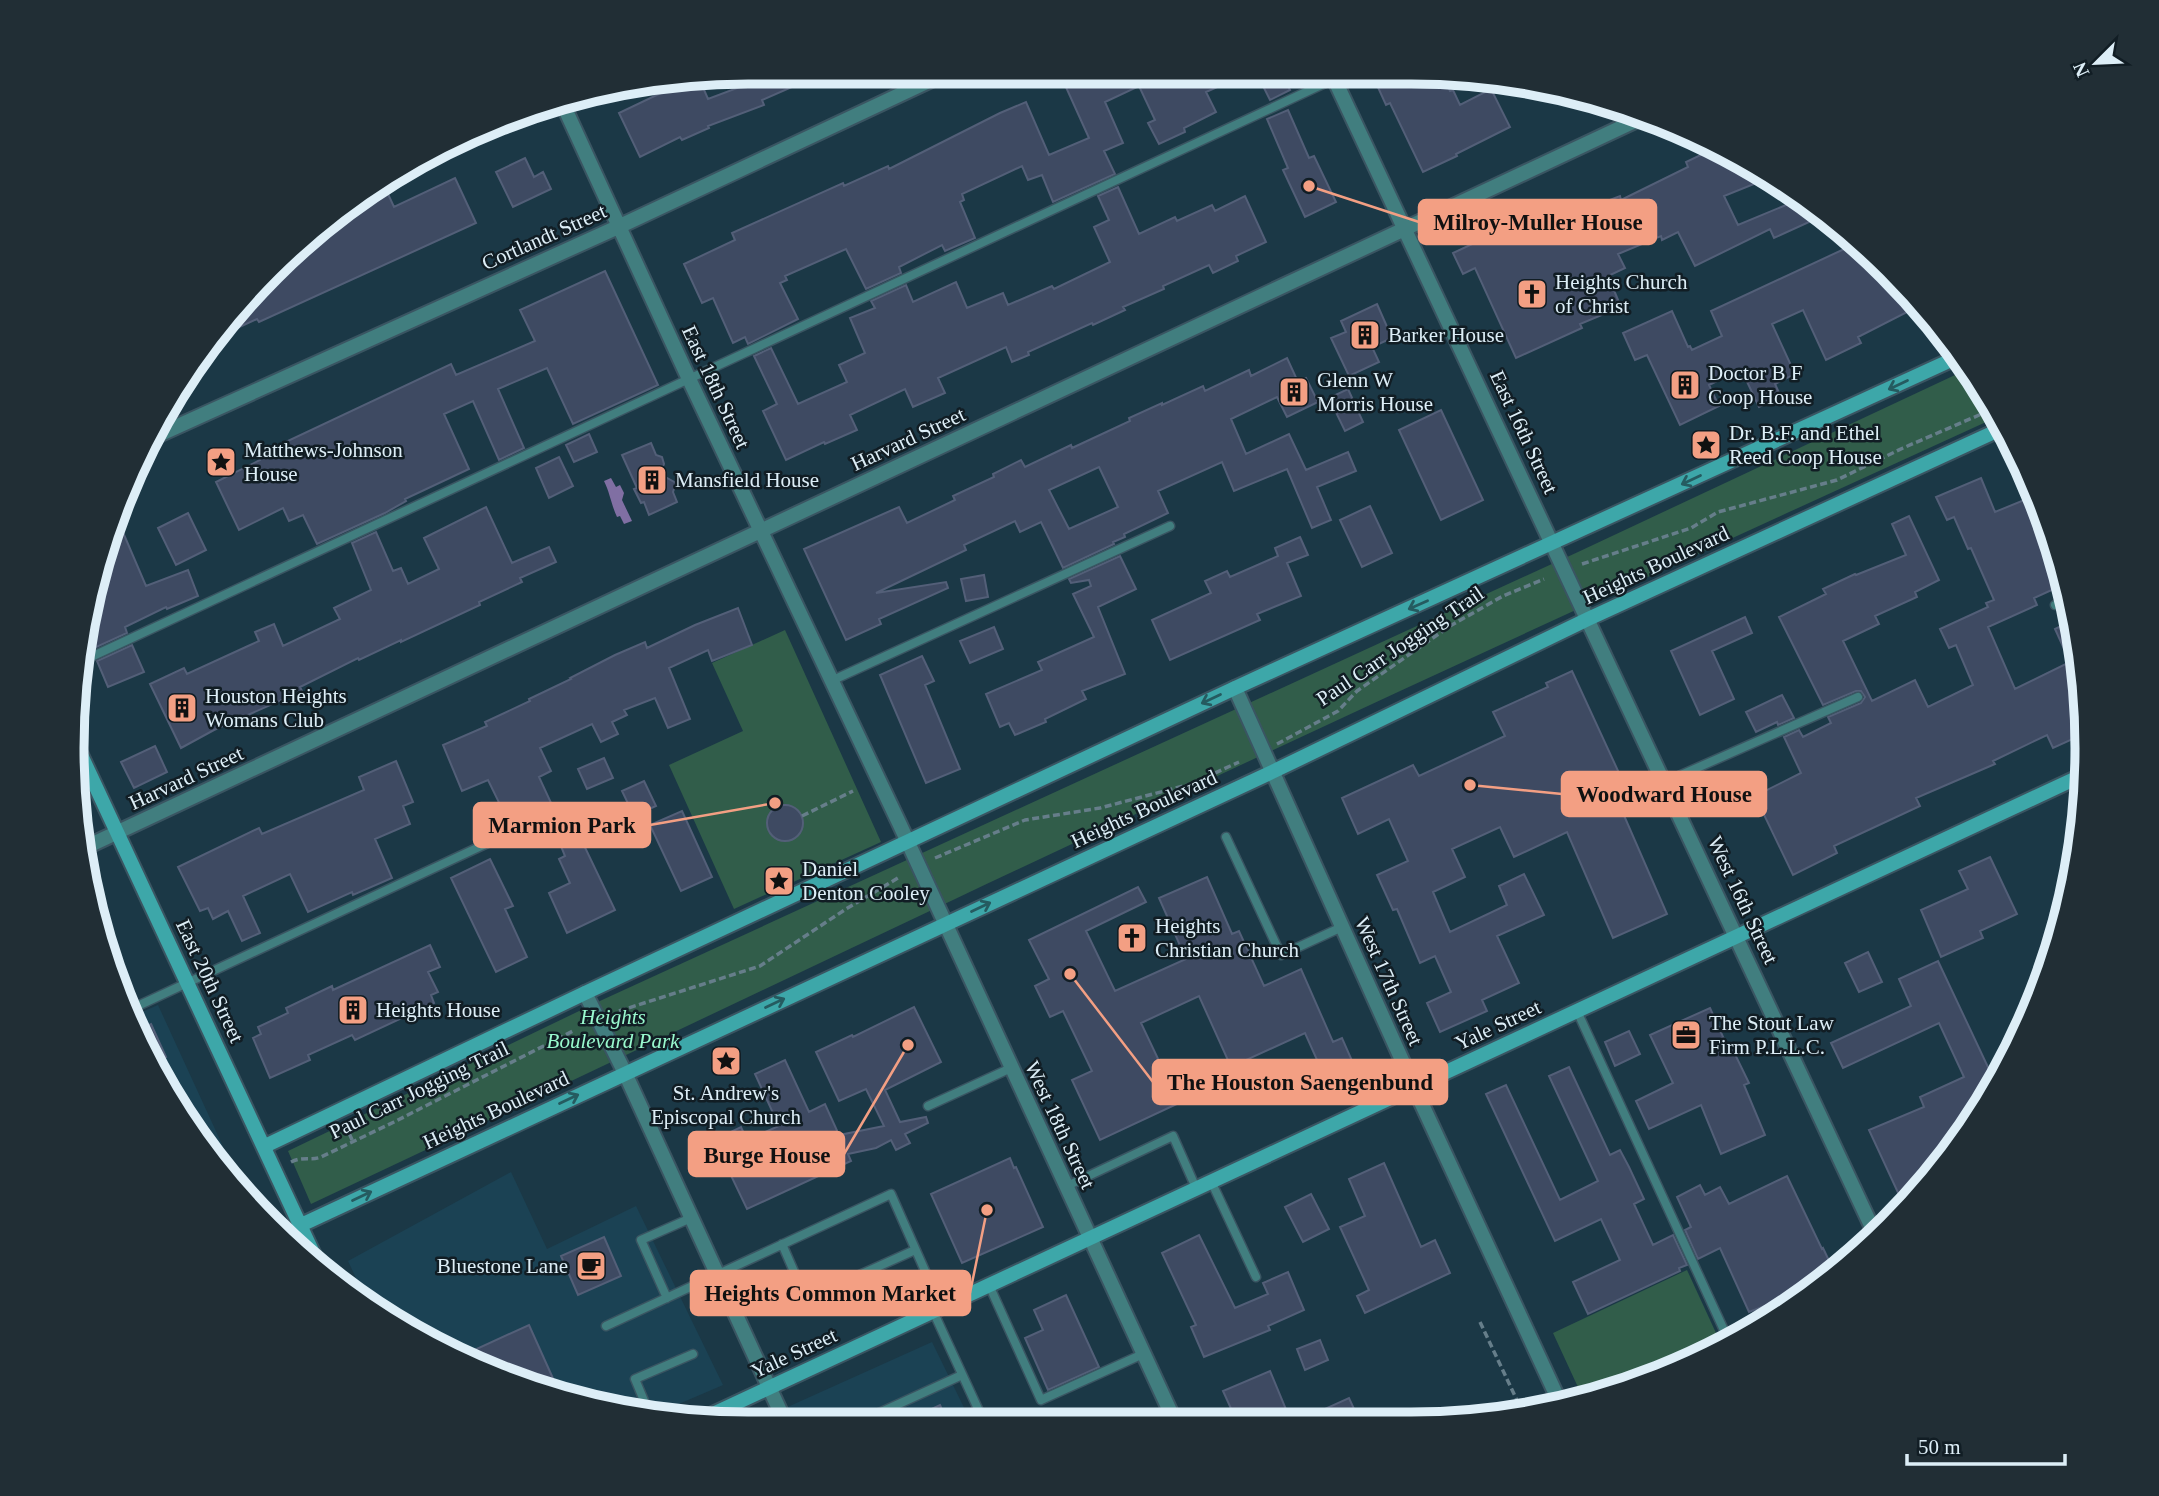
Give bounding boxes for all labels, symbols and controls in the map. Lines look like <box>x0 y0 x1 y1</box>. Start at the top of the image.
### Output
north arrow <box>2061 28 2131 98</box>
text: N <box>2068 59 2093 80</box>
street label: Cortlandt Street <box>478 199 610 275</box>
callout: Milroy-Muller House <box>1419 200 1656 244</box>
text: Milroy-Muller House <box>1433 210 1643 235</box>
place label: Heights Church of Christ <box>1555 270 1688 318</box>
church icon: Heights Church of Christ <box>1515 277 1549 311</box>
building icon: Barker House <box>1348 318 1382 352</box>
street label: East 18th Street <box>677 322 755 452</box>
place label: Barker House <box>1388 323 1504 347</box>
place label: Doctor B F Coop House <box>1708 361 1812 409</box>
street label: East 16th Street <box>1485 367 1563 497</box>
place label: Glenn W Morris House <box>1317 368 1433 416</box>
building icon: Doctor B F Coop House <box>1668 368 1702 402</box>
building icon: Glenn W Morris House <box>1277 375 1311 409</box>
one-way arrow <box>1888 379 1909 392</box>
street label: Harvard Street <box>847 402 969 476</box>
place label: Dr. B.F. and Ethel Reed Coop House <box>1729 421 1882 469</box>
place icon: Dr. B.F. and Ethel Reed Coop House <box>1689 428 1723 462</box>
place label: Matthews-Johnson House <box>244 438 403 486</box>
place icon: Matthews-Johnson House <box>204 445 238 479</box>
building icon: Mansfield House <box>635 463 669 497</box>
place label: Mansfield House <box>675 468 819 492</box>
one-way arrow <box>1681 474 1703 487</box>
street label: Heights Boulevard <box>1579 521 1733 609</box>
street label: Paul Carr Jogging Trail <box>1312 581 1488 711</box>
one-way arrow <box>1408 599 1429 612</box>
place label: Houston Heights Womans Club <box>205 684 347 732</box>
building icon: Houston Heights Womans Club <box>165 691 199 725</box>
one-way arrow <box>1201 693 1222 707</box>
street label: Harvard Street <box>125 741 247 815</box>
street label: Heights Boulevard <box>1067 765 1221 853</box>
callout: Woodward House <box>1562 772 1766 816</box>
text: Woodward House <box>1576 782 1752 807</box>
callout: Marmion Park <box>474 803 650 847</box>
text: Marmion Park <box>488 813 636 838</box>
street label: West 16th Street <box>1703 832 1783 968</box>
place label: Daniel Denton Cooley <box>802 857 930 905</box>
place icon: Daniel Denton Cooley <box>762 864 796 898</box>
one-way arrow <box>970 900 991 914</box>
street label: West 17th Street <box>1350 913 1428 1049</box>
place label: Heights Christian Church <box>1155 914 1300 962</box>
street label: East 20th Street <box>171 916 249 1046</box>
church icon: Heights Christian Church <box>1115 921 1149 955</box>
building icon: Heights House <box>336 993 370 1027</box>
street label: Yale Street <box>1451 995 1545 1055</box>
one-way arrow <box>764 996 785 1010</box>
place label: Heights House <box>376 998 500 1022</box>
park label: Heights Boulevard Park <box>547 1005 680 1053</box>
place label: The Stout Law Firm P.L.L.C. <box>1709 1011 1835 1059</box>
office icon: The Stout Law Firm P.L.L.C. <box>1669 1018 1703 1052</box>
street label: Paul Carr Jogging Trail <box>325 1036 513 1144</box>
place icon: St. Andrew's Episcopal Church <box>709 1044 743 1078</box>
street label: West 18th Street <box>1020 1057 1100 1193</box>
callout: The Houston Saengenbund <box>1153 1060 1447 1104</box>
street label: Heights Boulevard <box>419 1066 573 1154</box>
text: The Houston Saengenbund <box>1167 1070 1433 1095</box>
place label: St. Andrew's Episcopal Church <box>651 1081 801 1129</box>
one-way arrow <box>558 1092 579 1106</box>
callout: Burge House <box>689 1132 844 1176</box>
text: Burge House <box>703 1143 831 1168</box>
one-way arrow <box>352 1188 373 1201</box>
cafe icon: Bluestone Lane <box>574 1249 608 1283</box>
place label: Bluestone Lane <box>437 1254 568 1278</box>
callout: Heights Common Market <box>691 1271 970 1315</box>
text: Heights Common Market <box>704 1281 956 1306</box>
street label: Yale Street <box>747 1323 841 1383</box>
scale bar <box>1907 1422 2064 1466</box>
text: 50 m <box>1918 1435 1961 1459</box>

